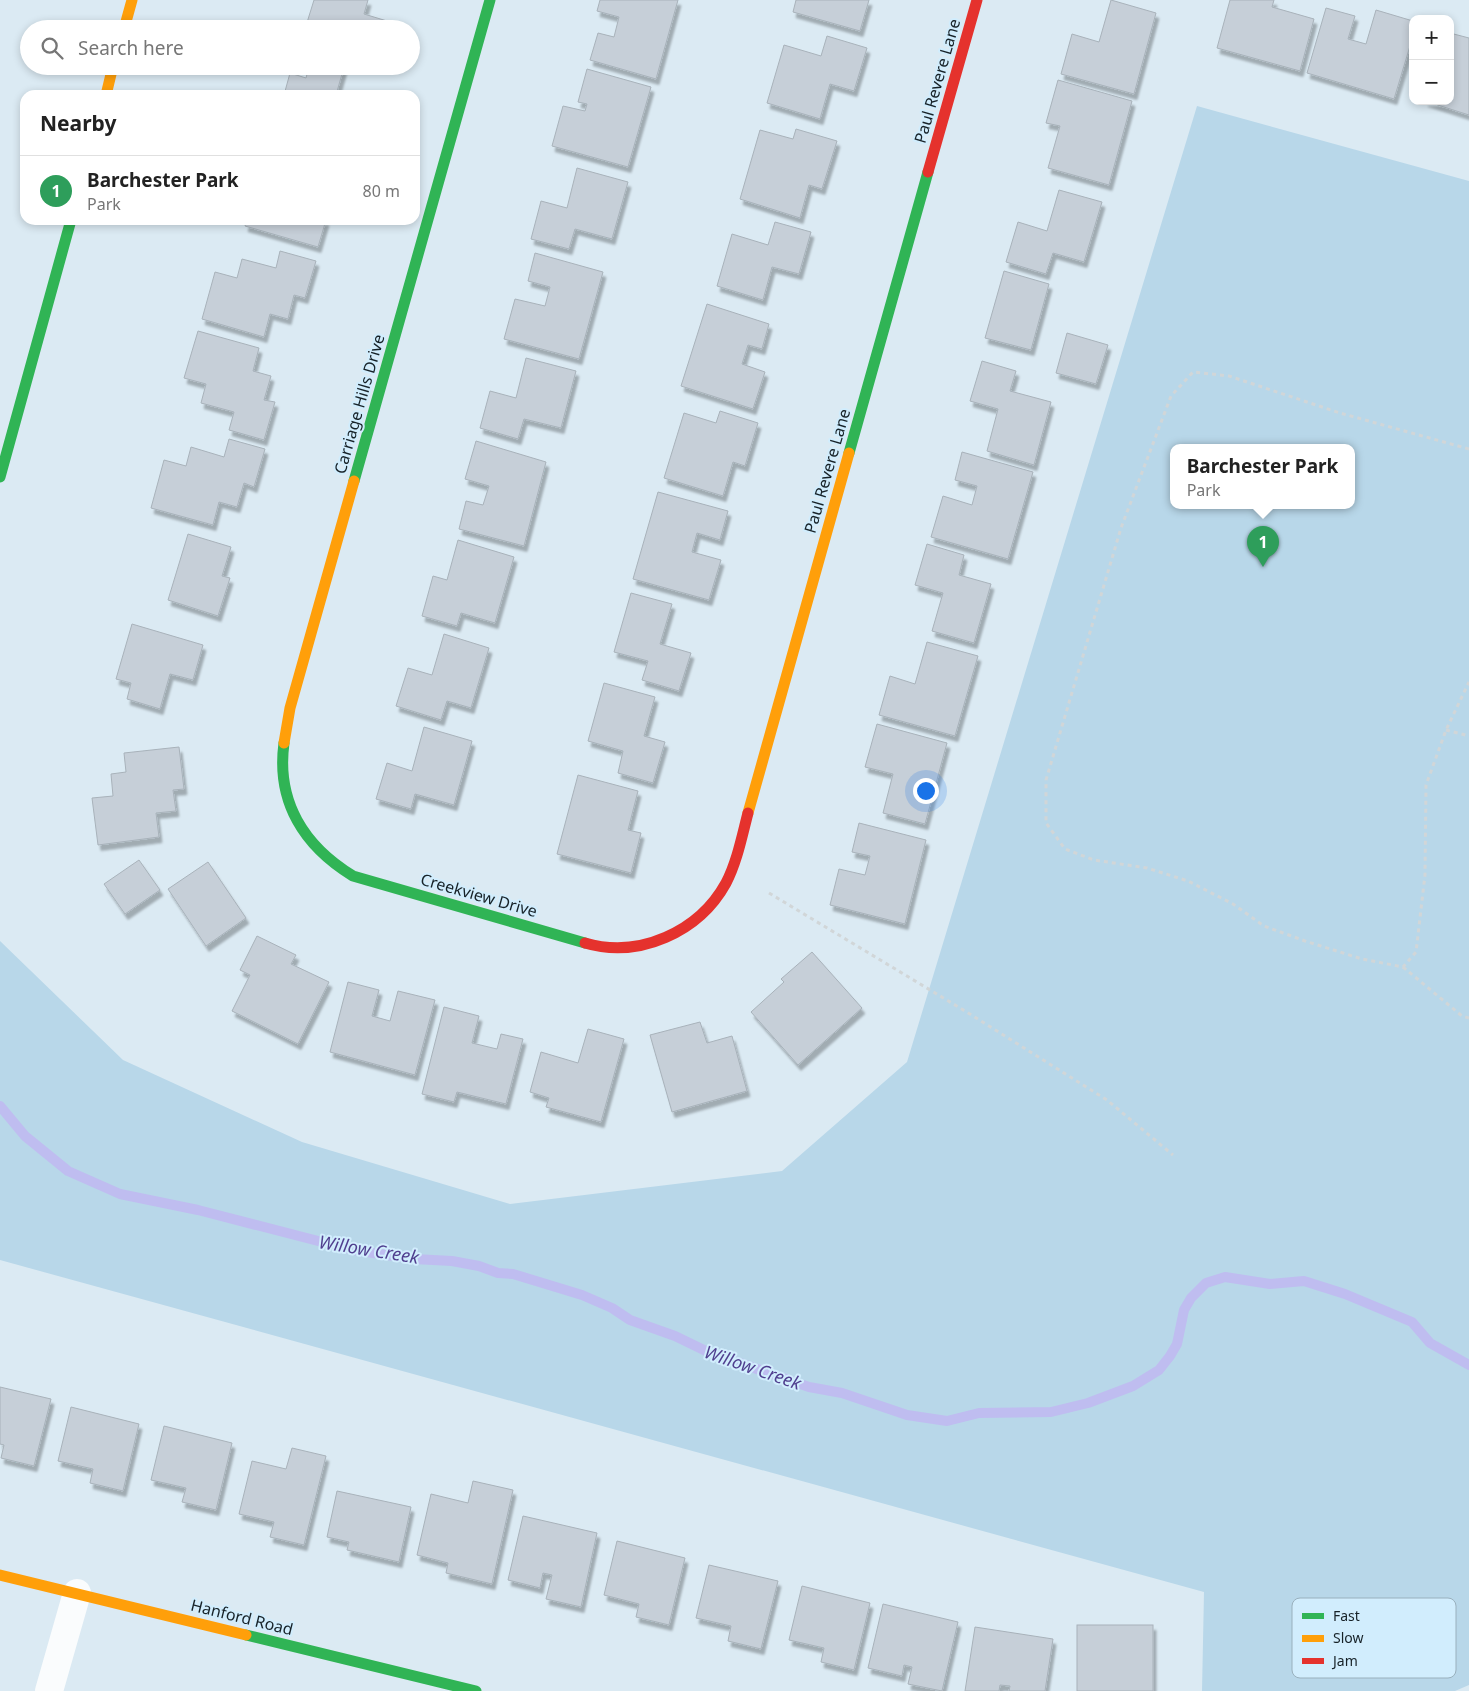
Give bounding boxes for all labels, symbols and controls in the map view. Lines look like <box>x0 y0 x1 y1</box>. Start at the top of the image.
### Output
map controls <box>1409 15 1454 105</box>
button: + <box>1409 15 1454 60</box>
street label: Paul Revere Lane <box>909 16 965 146</box>
search box <box>20 20 420 75</box>
icon: search <box>38 34 66 62</box>
text: Search here <box>78 35 184 61</box>
button: − <box>1409 60 1454 105</box>
text: Nearby <box>40 109 116 137</box>
text: Barchester Park <box>87 167 239 193</box>
text: 1 <box>51 180 61 202</box>
text: 80 m <box>363 180 400 202</box>
text: Park <box>87 193 121 215</box>
street label: Carriage Hills Drive <box>329 332 389 476</box>
street label: Paul Revere Lane <box>799 406 855 536</box>
popup <box>1170 444 1355 509</box>
text: Barchester Park <box>1187 453 1338 479</box>
text: Park <box>1187 479 1220 501</box>
pin: 1 <box>1247 526 1279 567</box>
your location <box>913 778 939 804</box>
street label: Creekview Drive <box>418 868 540 922</box>
water label: Willow Creek <box>317 1229 422 1269</box>
water label: Willow Creek <box>701 1339 806 1395</box>
street label: Hanford Road <box>189 1594 295 1640</box>
legend <box>1292 1598 1456 1678</box>
text: Fast <box>1333 1606 1360 1625</box>
text: Slow <box>1333 1628 1364 1647</box>
text: Jam <box>1331 1651 1358 1670</box>

